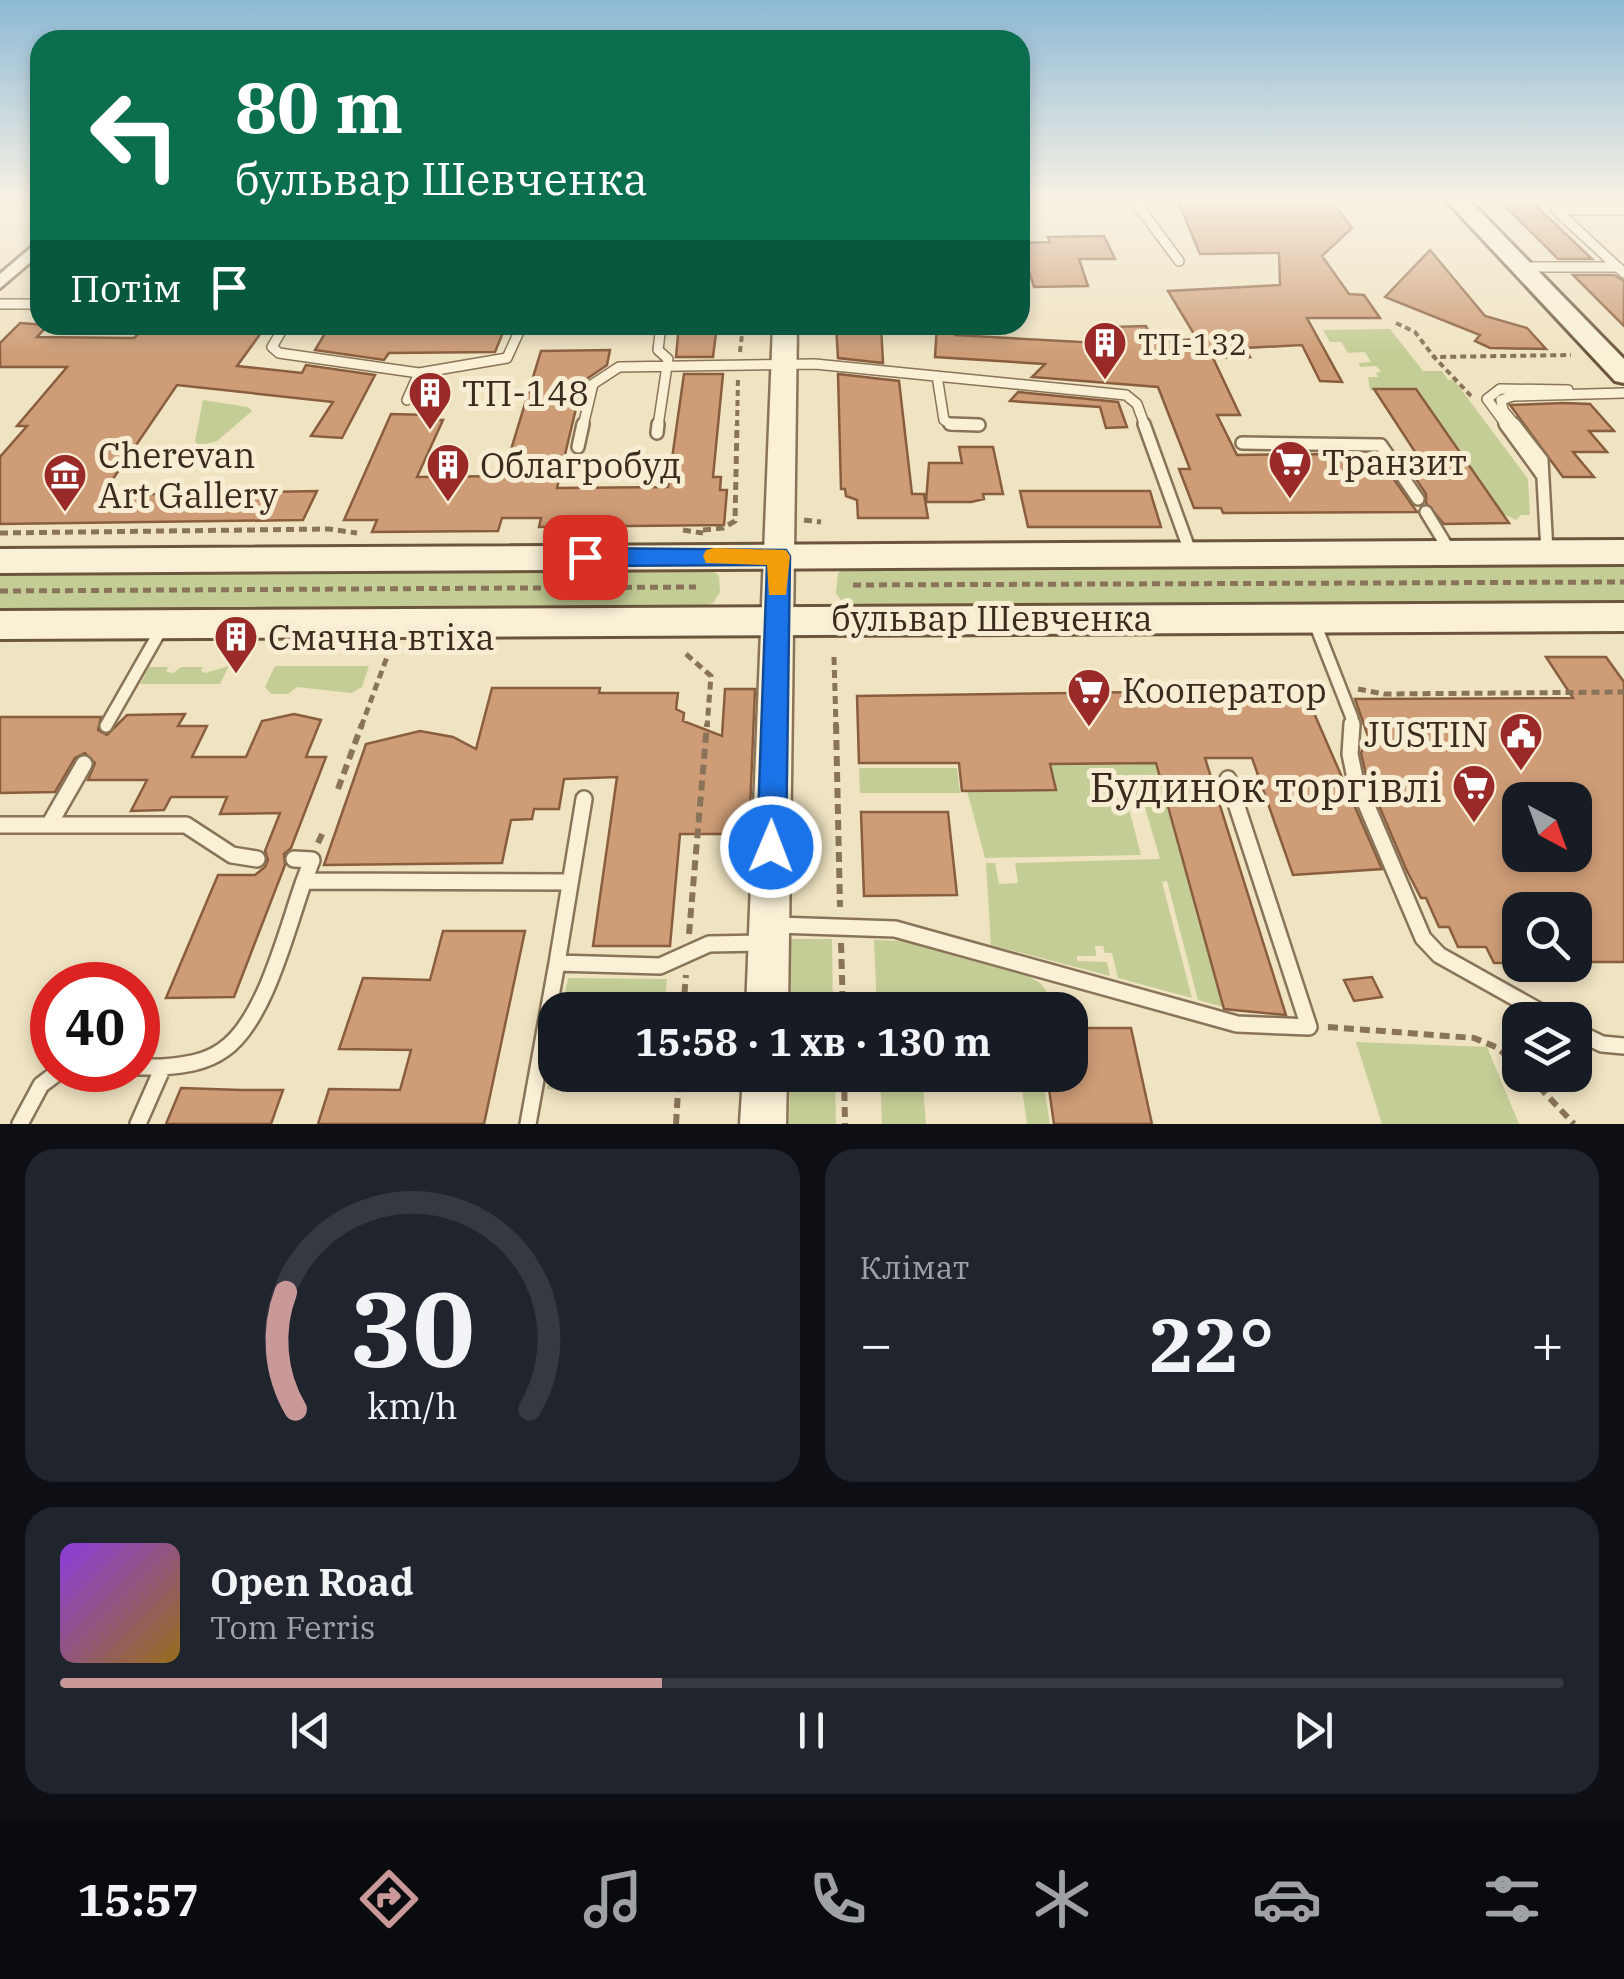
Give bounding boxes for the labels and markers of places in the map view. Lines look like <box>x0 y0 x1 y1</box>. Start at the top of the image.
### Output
building icon: ТП-132 <box>1082 320 1128 381</box>
place label: ТП-132 <box>1138 324 1247 363</box>
building icon: ТП-148 <box>407 370 453 431</box>
place label: ТП-148 <box>462 370 589 416</box>
place label: Cherevan Art Gallery <box>98 432 278 518</box>
supermarket icon: Транзит <box>1267 439 1313 500</box>
place label: Транзит <box>1322 439 1467 485</box>
building icon: Облагробуд <box>425 442 471 503</box>
place label: Облагробуд <box>480 442 681 488</box>
museum icon: Cherevan Art Gallery <box>42 452 88 513</box>
pin <box>543 515 628 600</box>
building icon: Смачна втіха <box>213 614 259 675</box>
place label: Смачна втіха <box>268 614 495 660</box>
supermarket icon: Кооператор <box>1066 667 1112 728</box>
place label: Кооператор <box>1122 667 1327 713</box>
place label: JUSTIN <box>1364 711 1488 757</box>
public building icon: JUSTIN <box>1498 711 1544 772</box>
place label: Будинок торгівлі <box>1090 759 1442 814</box>
supermarket icon: Будинок торгівлі <box>1451 763 1497 824</box>

